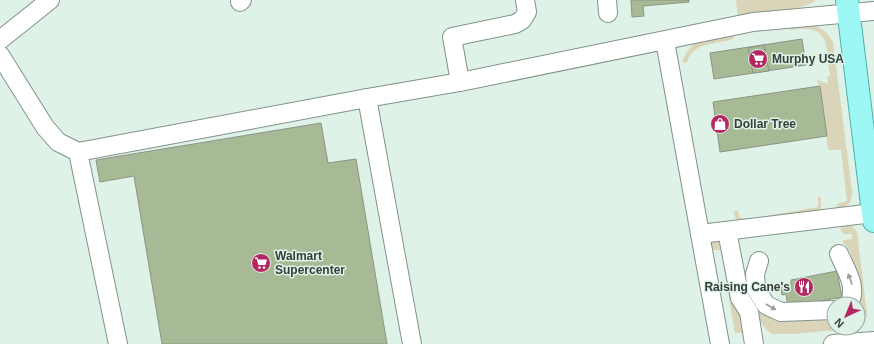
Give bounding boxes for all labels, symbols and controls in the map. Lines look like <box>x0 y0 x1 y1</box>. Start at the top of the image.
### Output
supermarket icon: Murphy USA <box>747 48 769 70</box>
place label: Murphy USA <box>772 52 844 66</box>
shop icon: Dollar Tree <box>709 113 731 135</box>
place label: Dollar Tree <box>734 117 796 131</box>
place label: Walmart Supercenter <box>275 249 345 277</box>
supermarket icon: Walmart Supercenter <box>250 252 272 274</box>
one-way arrow <box>846 272 852 284</box>
restaurant icon: Raising Cane's <box>793 276 815 298</box>
place label: Raising Cane's <box>704 280 790 294</box>
north arrow <box>826 296 866 336</box>
one-way arrow <box>765 304 777 311</box>
text: N <box>832 316 846 330</box>

